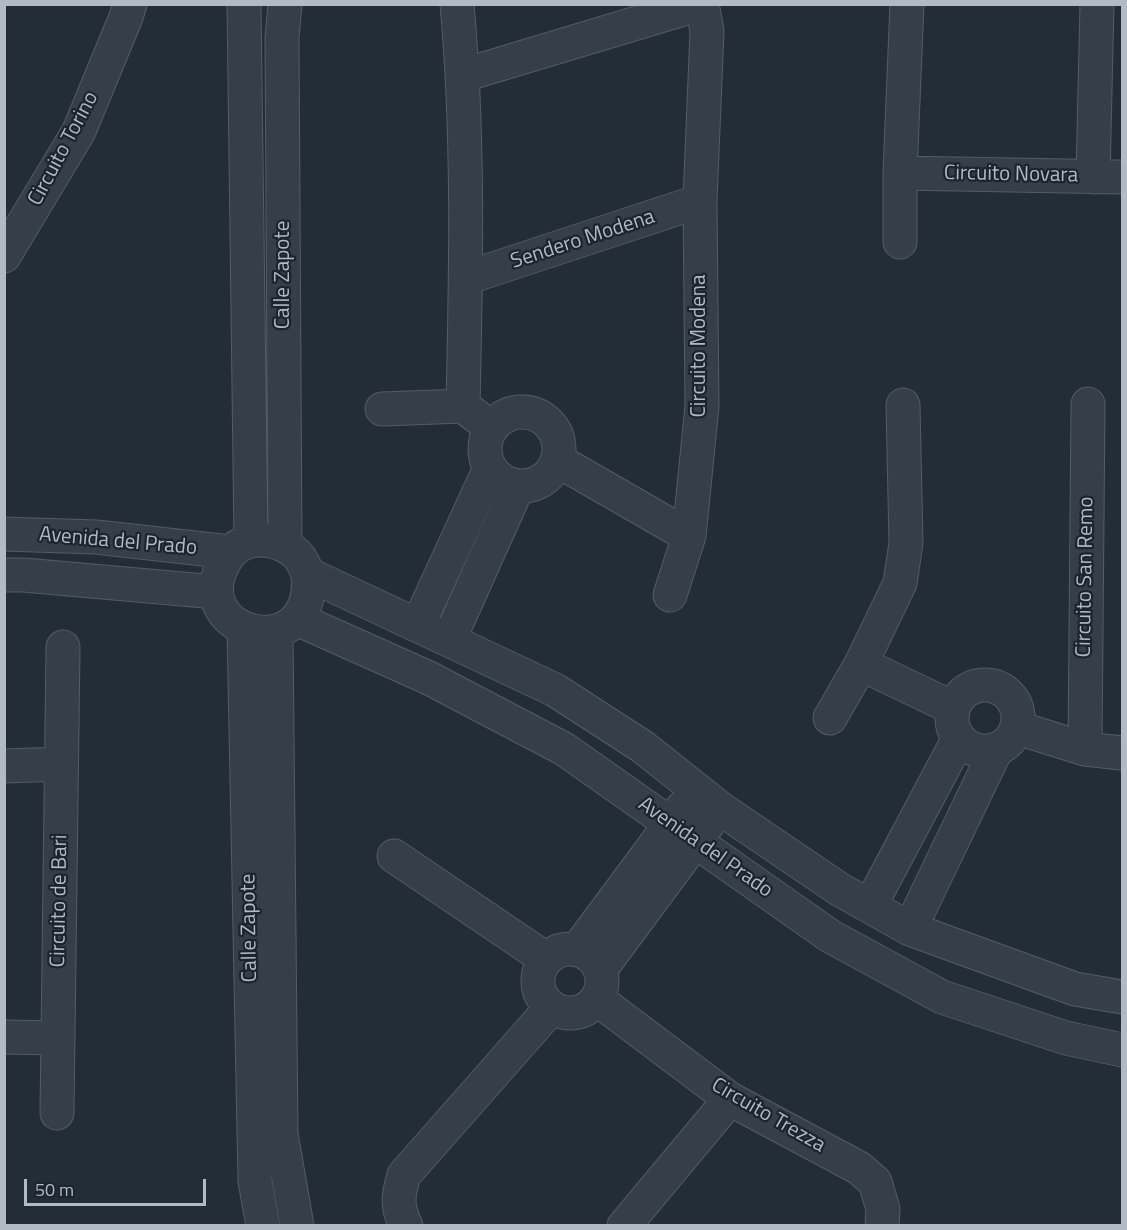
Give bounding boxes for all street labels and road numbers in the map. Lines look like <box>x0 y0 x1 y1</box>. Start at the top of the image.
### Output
street label: Circuito Torino <box>23 88 105 210</box>
street label: Circuito Novara <box>944 161 1078 189</box>
street label: Sendero Modena <box>508 205 658 275</box>
street label: Calle Zapote <box>271 221 297 329</box>
street label: Circuito Modena <box>687 274 713 418</box>
street label: Circuito San Remo <box>1072 496 1100 658</box>
street label: Avenida del Prado <box>38 523 198 561</box>
street label: Avenida del Prado <box>633 792 777 904</box>
street label: Circuito de Bari <box>46 834 74 968</box>
street label: Calle Zapote <box>236 873 264 983</box>
street label: Circuito Trezza <box>706 1073 830 1159</box>

